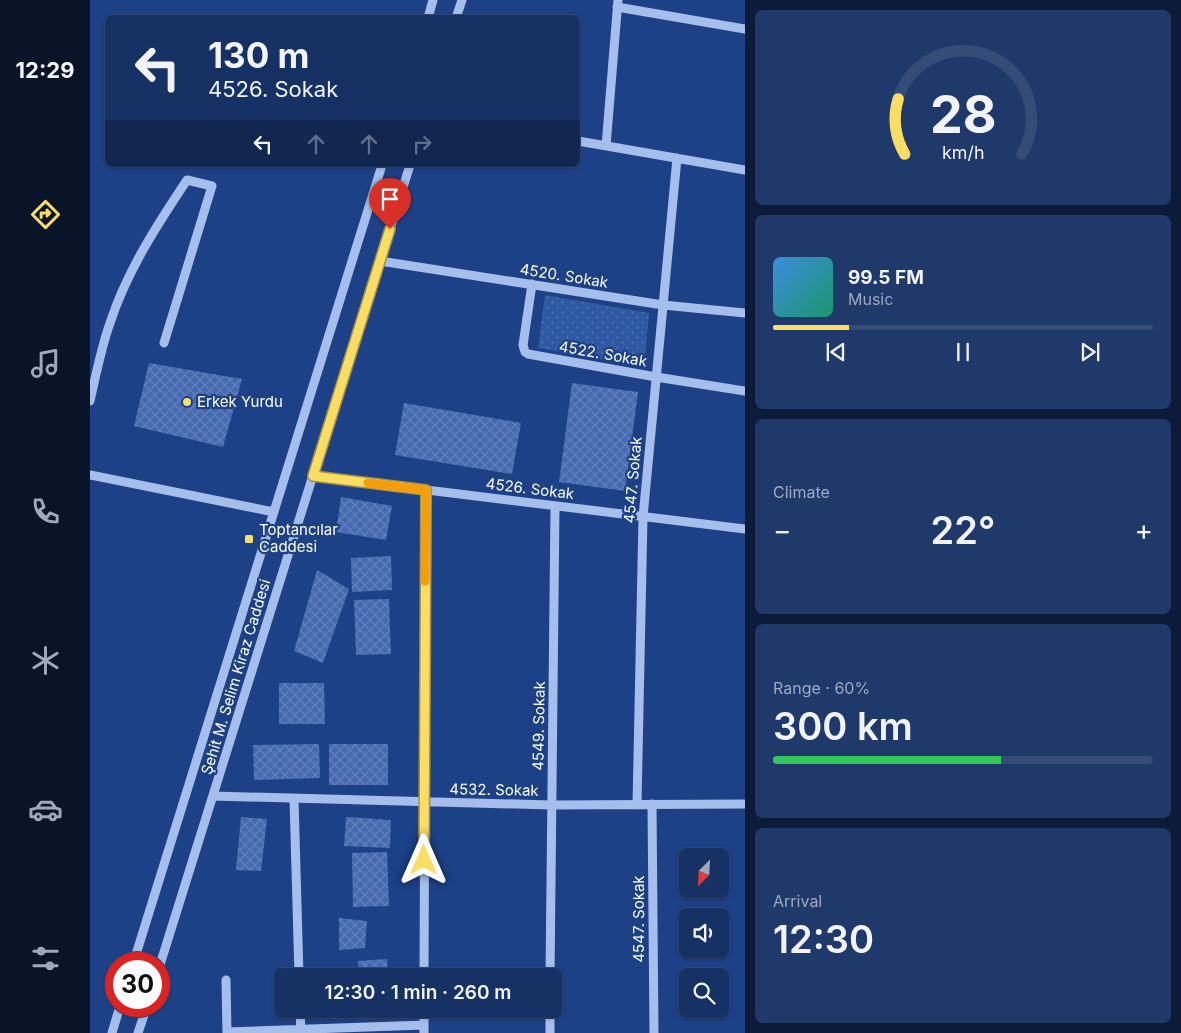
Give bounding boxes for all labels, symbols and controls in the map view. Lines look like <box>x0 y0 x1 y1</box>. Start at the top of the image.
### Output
text: 130 m <box>208 34 310 76</box>
icon: left <box>125 35 190 100</box>
text: 12:29 <box>16 57 74 83</box>
text: 4526. Sokak <box>208 76 338 102</box>
text: 28 <box>930 83 996 146</box>
icon: left <box>249 130 277 158</box>
icon: ahead <box>302 130 330 158</box>
icon: ahead <box>355 130 383 158</box>
icon: right <box>408 130 436 158</box>
text: km/h <box>942 142 984 163</box>
pin <box>369 178 411 229</box>
icon: arrive <box>376 185 404 213</box>
icon: directions <box>28 197 63 232</box>
street label: 4520. Sokak <box>519 259 610 292</box>
text: 99.5 FM <box>848 266 924 289</box>
text: Music <box>848 289 893 309</box>
street label: 4522. Sokak <box>558 336 649 371</box>
icon: previous <box>822 338 850 366</box>
icon: pause <box>949 338 977 366</box>
icon: next <box>1076 338 1104 366</box>
icon: music <box>28 346 63 381</box>
place label: Erkek Yurdu <box>197 392 283 411</box>
marker: Erkek Yurdu <box>181 396 193 408</box>
street label: 4547. Sokak <box>619 435 646 524</box>
street label: 4526. Sokak <box>485 474 576 503</box>
text: Climate <box>773 482 830 502</box>
icon: phone <box>28 494 63 529</box>
text: 22° <box>931 507 995 553</box>
text: − <box>773 513 792 547</box>
text: + <box>1134 513 1153 547</box>
place label: Toptancılar Caddesi <box>259 520 338 556</box>
marker: Toptancılar Caddesi <box>243 533 255 545</box>
street label: Şehit M. Selim Kiraz Caddesi <box>197 577 274 777</box>
icon: climate <box>28 643 63 678</box>
text: Range · 60% <box>773 678 870 698</box>
street label: 4549. Sokak <box>528 680 549 771</box>
text: 300 km <box>773 703 913 749</box>
street label: 4532. Sokak <box>449 779 540 800</box>
icon: car <box>28 792 63 827</box>
position arrow <box>397 833 449 885</box>
north arrow <box>679 848 729 898</box>
map controls <box>679 848 729 1018</box>
street label: 4547. Sokak <box>629 875 648 963</box>
text: Arrival <box>773 891 822 911</box>
button: sound <box>679 908 729 958</box>
text: 12:30 <box>773 916 874 962</box>
icon: filters <box>28 941 63 976</box>
speed limit sign: 30 <box>105 952 170 1017</box>
button: search <box>679 968 729 1018</box>
text: 12:30 · 1 min · 260 m <box>325 981 511 1004</box>

